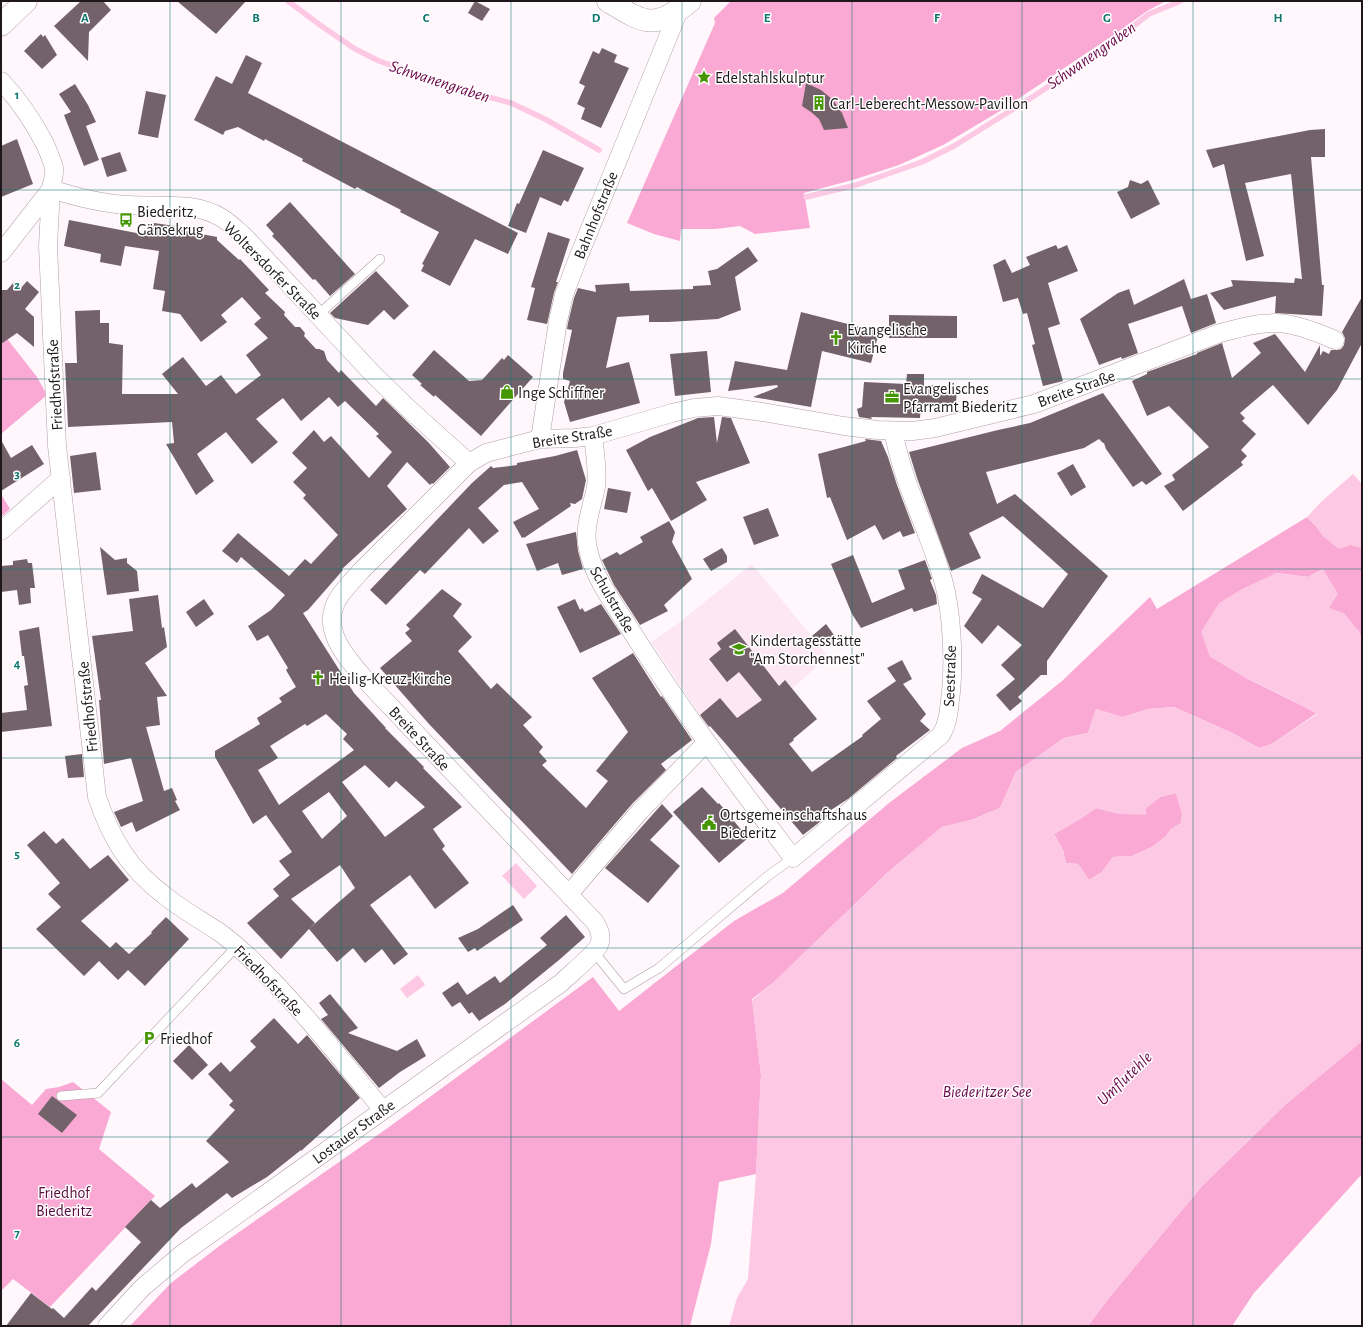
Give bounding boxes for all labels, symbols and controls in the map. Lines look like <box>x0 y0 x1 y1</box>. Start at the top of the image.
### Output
text: A <box>81 12 89 25</box>
text: B <box>252 12 260 25</box>
text: C <box>423 12 430 25</box>
text: D <box>592 12 601 25</box>
text: E <box>764 12 771 25</box>
text: F <box>934 12 941 25</box>
text: G <box>1103 12 1111 25</box>
text: H <box>1273 12 1283 25</box>
water label: Schwanengraben <box>1044 19 1139 92</box>
water label: Schwanengraben <box>388 57 492 106</box>
place icon: Edelstahlskulptur <box>696 69 712 85</box>
place label: Edelstahlskulptur <box>715 70 825 86</box>
text: 1 <box>15 89 19 102</box>
building icon: Carl-Leberecht-Messow-Pavillon <box>811 95 827 111</box>
place label: Carl-Leberecht-Messow-Pavillon <box>830 96 1028 112</box>
street label: Bahnhofstraße <box>571 169 621 261</box>
place label: Biederitz, Gänsekrug <box>137 204 204 238</box>
bus stop icon: Biederitz, Gänsekrug <box>118 212 134 228</box>
street label: Woltersdorfer Straße <box>220 219 324 323</box>
text: 2 <box>14 279 20 292</box>
place label: Evangelische Kirche <box>847 322 927 356</box>
church icon: Evangelische Kirche <box>828 330 844 346</box>
street label: Friedhofstraße <box>45 339 65 431</box>
street label: Breite Straße <box>1036 368 1117 410</box>
place label: Evangelisches Pfarramt Biederitz <box>903 381 1018 415</box>
shop icon: Inge Schiffner <box>499 384 515 400</box>
place label: Inge Schiffner <box>518 385 605 401</box>
office icon: Evangelisches Pfarramt Biederitz <box>884 389 900 405</box>
street label: Breite Straße <box>531 423 613 451</box>
text: 3 <box>14 468 20 481</box>
street label: Schulstraße <box>587 564 637 635</box>
place label: Kindertagesstätte "Am Storchennest" <box>750 633 865 667</box>
school or university icon: Kindertagesstätte "Am Storchennest" <box>731 641 747 657</box>
street label: Seestraße <box>941 645 959 707</box>
text: 4 <box>14 658 21 671</box>
street label: Friedhofstraße <box>75 661 101 753</box>
church icon: Heilig-Kreuz-Kirche <box>310 670 326 686</box>
place label: Heilig-Kreuz-Kirche <box>329 671 451 687</box>
street label: Breite Straße <box>386 704 453 774</box>
place label: Ortsgemeinschaftshaus Biederitz <box>720 807 867 841</box>
public building icon: Ortsgemeinschaftshaus Biederitz <box>701 815 717 831</box>
text: 5 <box>14 848 20 861</box>
street label: Friedhofstraße <box>231 942 306 1019</box>
parking icon: Friedhof <box>141 1030 157 1046</box>
place label: Friedhof <box>160 1031 213 1047</box>
text: 6 <box>14 1037 20 1050</box>
water label: Umflutehle <box>1094 1048 1155 1109</box>
water label: Biederitzer See <box>942 1083 1032 1100</box>
street label: Lostauer Straße <box>310 1097 398 1167</box>
park label: Friedhof Biederitz <box>36 1185 93 1219</box>
text: 7 <box>14 1227 20 1240</box>

